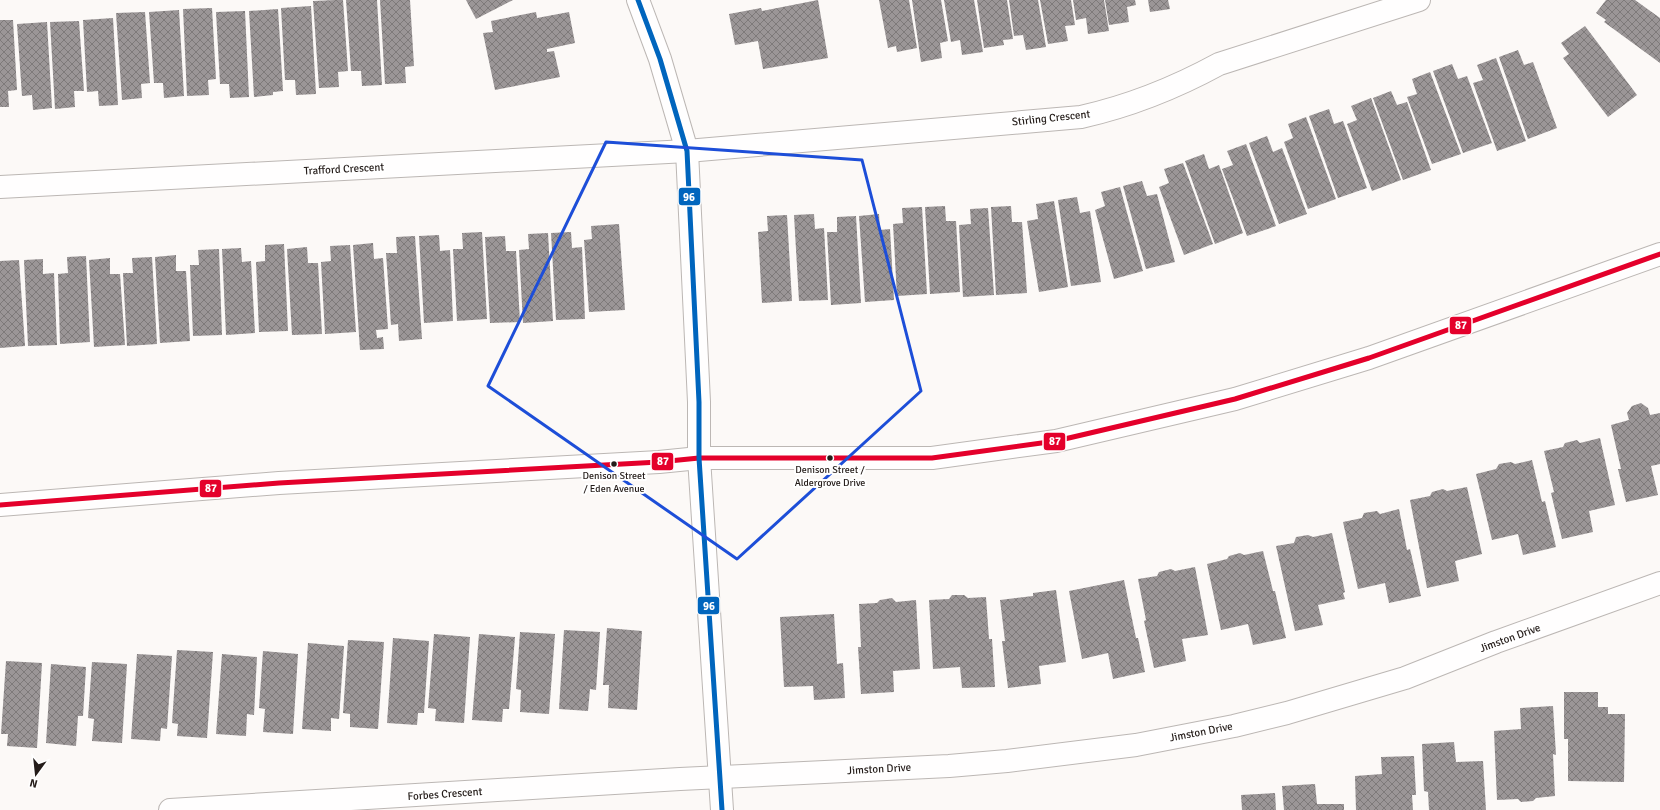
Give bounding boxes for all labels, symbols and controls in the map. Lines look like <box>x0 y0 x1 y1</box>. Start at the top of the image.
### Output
street label: Stirling Crescent <box>1011 107 1091 129</box>
street label: Trafford Crescent <box>303 160 385 178</box>
line badge: 96 <box>678 187 701 206</box>
text: 96 <box>683 191 695 204</box>
line badge: 87 <box>1449 316 1472 335</box>
text: 87 <box>1455 319 1467 332</box>
line badge: 87 <box>1043 432 1066 451</box>
text: 87 <box>1049 435 1061 448</box>
line badge: 87 <box>651 452 674 471</box>
marker: Denison Street / Aldergrove Drive <box>825 453 835 463</box>
text: 87 <box>657 455 669 468</box>
marker: Denison Street / Eden Avenue <box>609 459 619 469</box>
place label: Denison Street / Aldergrove Drive <box>795 464 865 489</box>
place label: Denison Street / Eden Avenue <box>583 470 646 495</box>
line badge: 87 <box>199 479 222 498</box>
text: 87 <box>205 482 217 495</box>
line badge: 96 <box>697 596 720 615</box>
text: 96 <box>703 600 715 613</box>
street label: Jimston Drive <box>1478 621 1542 655</box>
street label: Jimston Drive <box>1168 720 1234 744</box>
north arrow <box>16 754 56 794</box>
street label: Jimston Drive <box>847 761 911 777</box>
text: N <box>28 776 39 790</box>
street label: Forbes Crescent <box>407 785 483 803</box>

